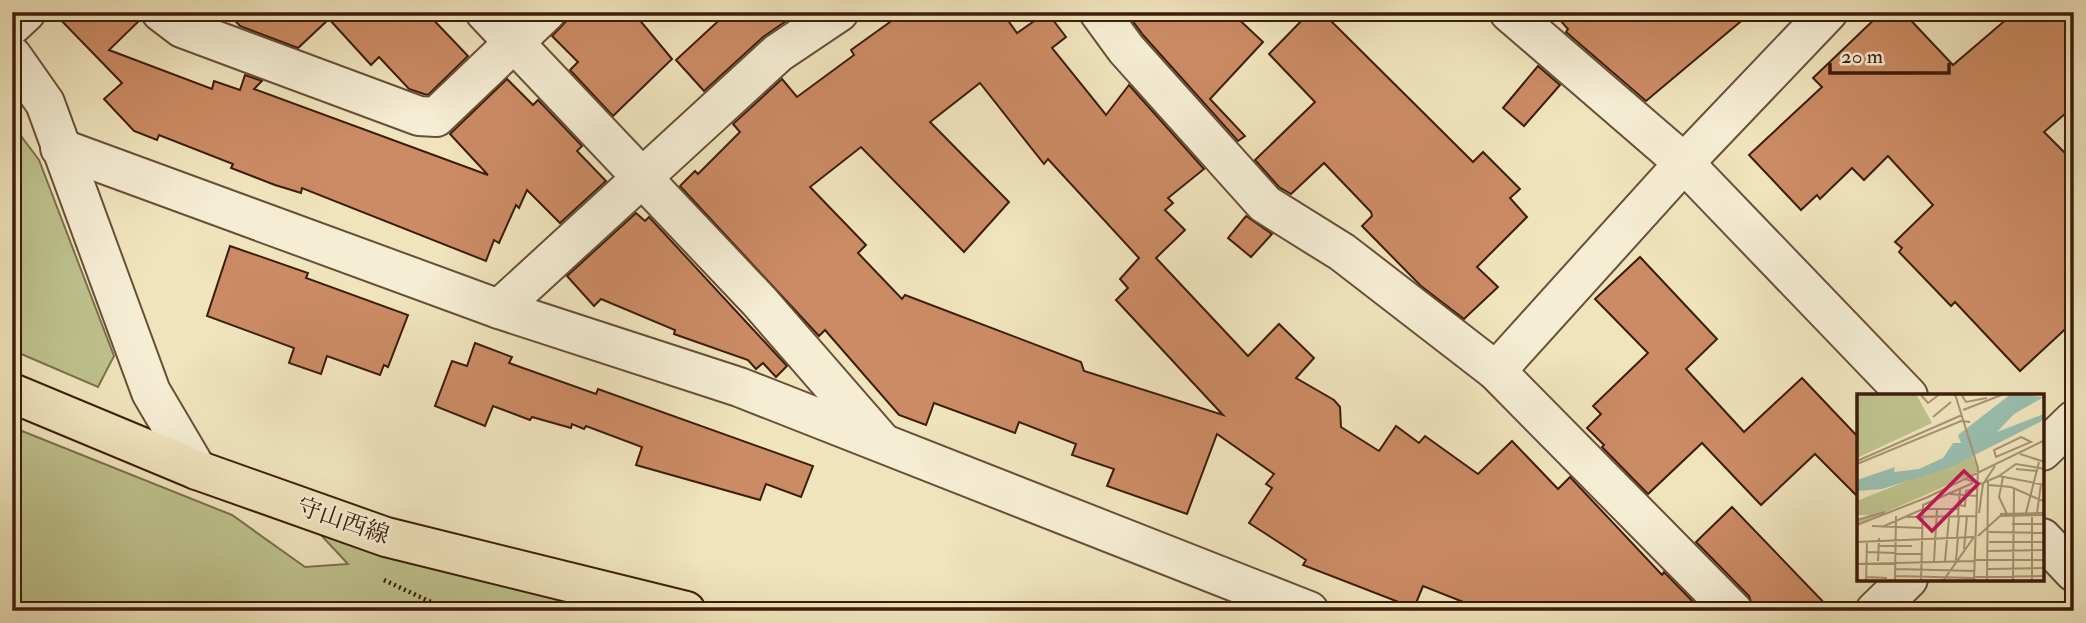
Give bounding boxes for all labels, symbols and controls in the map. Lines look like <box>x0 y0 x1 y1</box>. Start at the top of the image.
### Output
scale bar <box>1830 32 1950 76</box>
text: 20 m <box>1841 43 1883 70</box>
inset map <box>1857 394 2044 581</box>
street label: 守山西線 <box>293 491 393 551</box>

